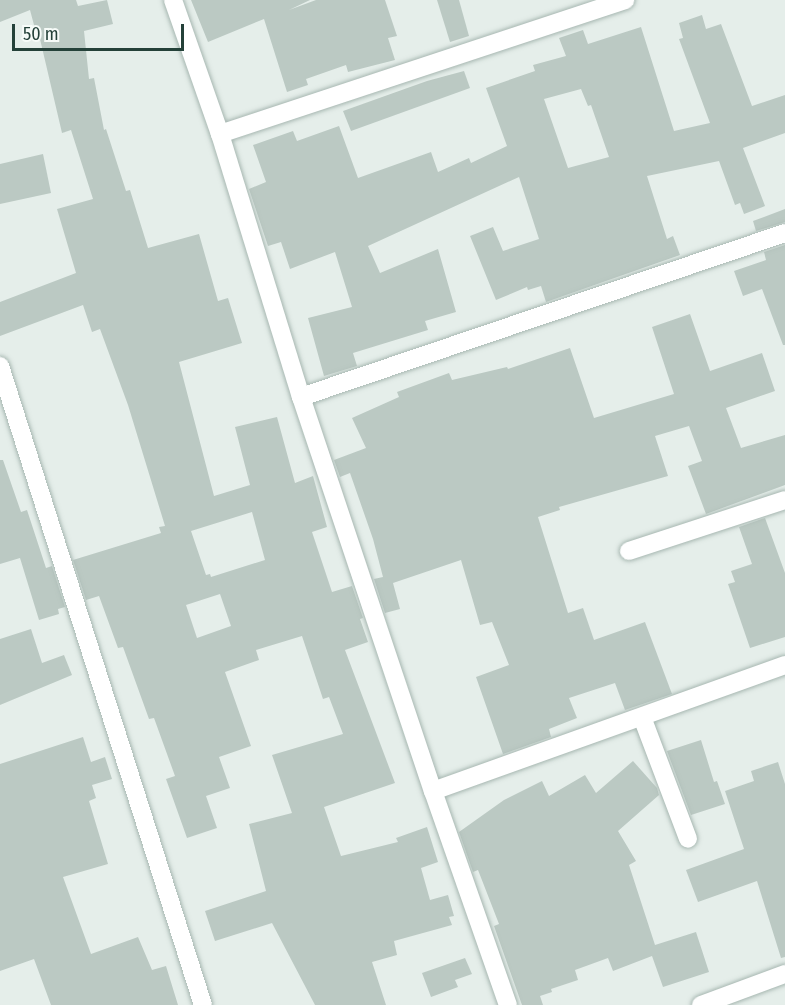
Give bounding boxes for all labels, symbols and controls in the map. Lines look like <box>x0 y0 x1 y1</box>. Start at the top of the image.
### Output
scale bar <box>15 12 188 50</box>
text: 50 m <box>23 23 59 45</box>

